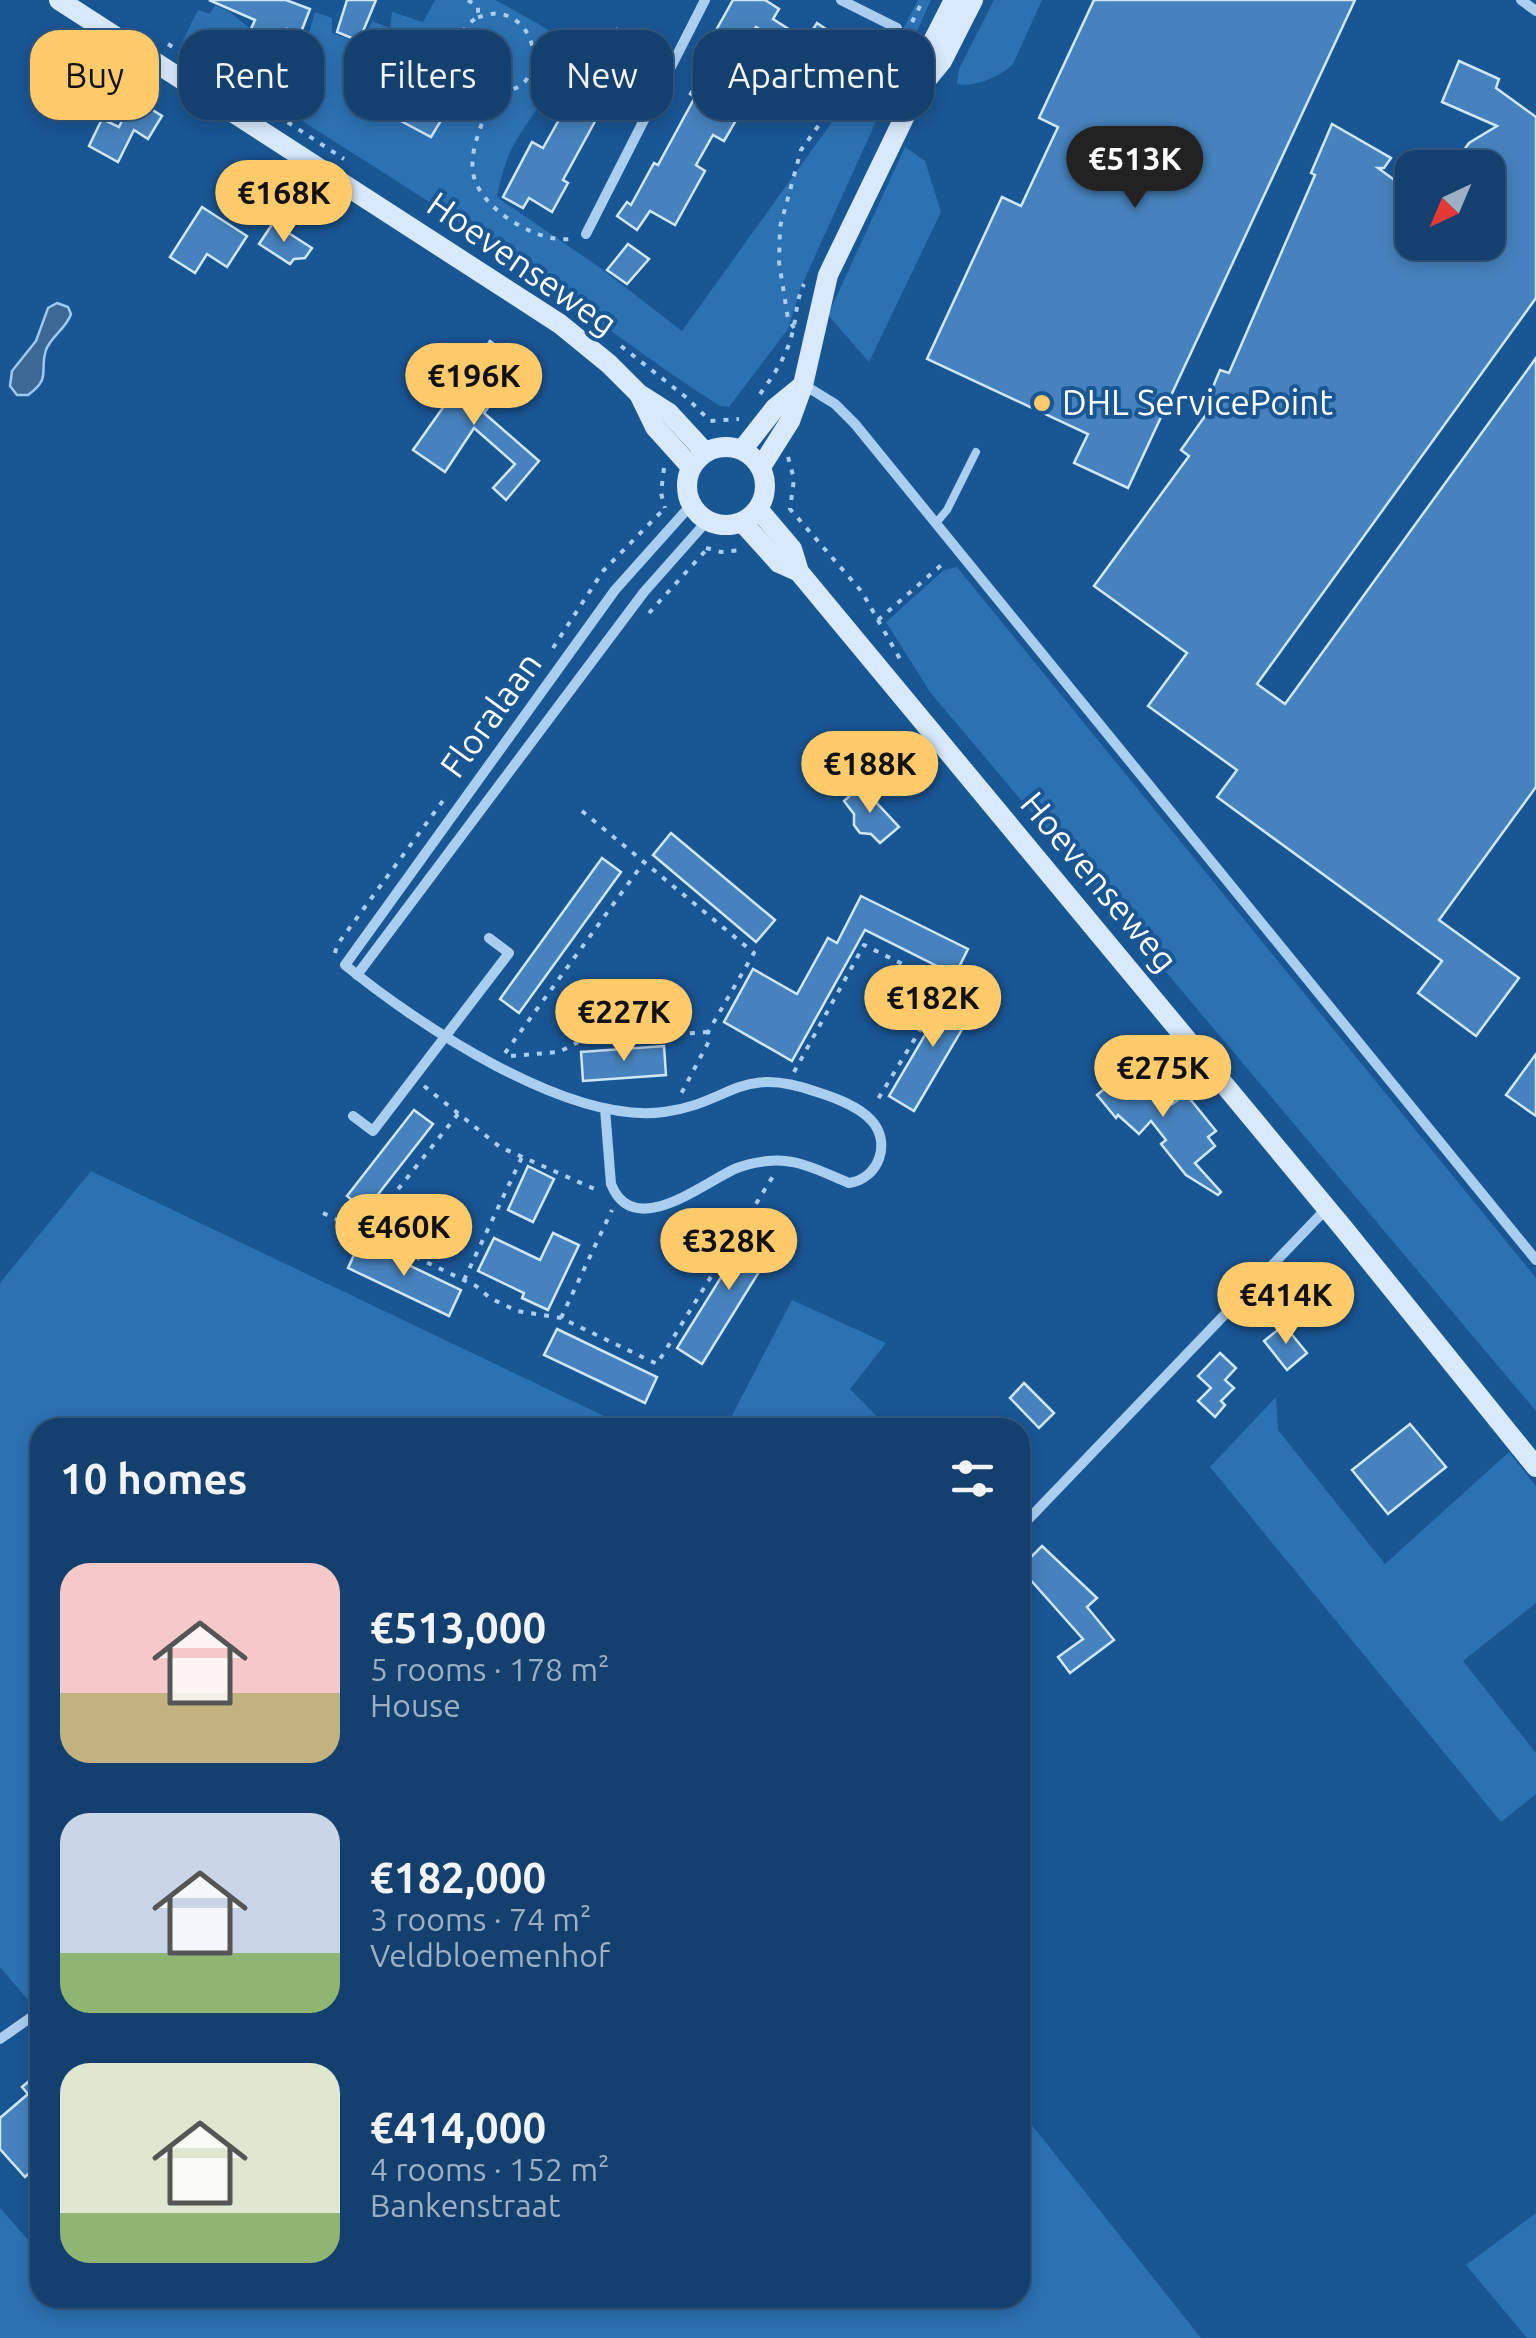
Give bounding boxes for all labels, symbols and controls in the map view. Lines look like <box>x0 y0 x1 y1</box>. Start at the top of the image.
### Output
chip: Buy <box>30 30 159 120</box>
chip: Rent <box>179 30 324 120</box>
chip: Filters <box>344 30 511 120</box>
chip: New <box>531 30 673 120</box>
chip: Apartment <box>693 30 934 120</box>
pin: €513K <box>1065 126 1205 211</box>
text: €513K <box>1088 140 1182 176</box>
north arrow <box>1395 150 1505 260</box>
map controls <box>1395 150 1505 260</box>
pin: €168K <box>214 160 354 245</box>
text: €168K <box>237 174 331 210</box>
street label: Hoevenseweg <box>420 183 625 343</box>
pin: €196K <box>404 343 544 428</box>
text: €196K <box>427 357 521 393</box>
place label: DHL ServicePoint <box>1062 382 1333 422</box>
marker: DHL ServicePoint <box>1031 392 1053 414</box>
street label: Floralaan <box>432 644 549 785</box>
pin: €188K <box>800 731 940 816</box>
text: €188K <box>823 745 917 781</box>
street label: Hoevenseweg <box>1013 784 1186 979</box>
pin: €182K <box>863 965 1003 1050</box>
pin: €227K <box>554 979 694 1064</box>
text: €182K <box>886 979 980 1015</box>
text: €227K <box>577 993 671 1029</box>
pin: €275K <box>1093 1035 1233 1120</box>
text: €275K <box>1116 1049 1210 1085</box>
pin: €460K <box>334 1194 474 1279</box>
text: €460K <box>357 1208 451 1244</box>
pin: €328K <box>659 1208 799 1293</box>
text: €328K <box>682 1222 776 1258</box>
pin: €414K <box>1216 1262 1356 1347</box>
text: €414K <box>1239 1276 1333 1312</box>
icon: filters <box>945 1451 1000 1506</box>
text: 10 homes <box>60 1455 247 1502</box>
icon: home <box>140 1603 260 1723</box>
text: €513,000 <box>370 1604 546 1651</box>
text: 5 rooms · 178 m² <box>370 1651 610 1687</box>
text: House <box>370 1687 461 1723</box>
icon: home <box>140 1853 260 1973</box>
text: €182,000 <box>370 1854 546 1901</box>
text: 3 rooms · 74 m² <box>370 1901 591 1937</box>
text: Veldbloemenhof <box>370 1937 610 1973</box>
icon: home <box>140 2103 260 2223</box>
text: €414,000 <box>370 2104 546 2151</box>
text: 4 rooms · 152 m² <box>370 2151 610 2187</box>
text: Bankenstraat <box>370 2187 561 2223</box>

